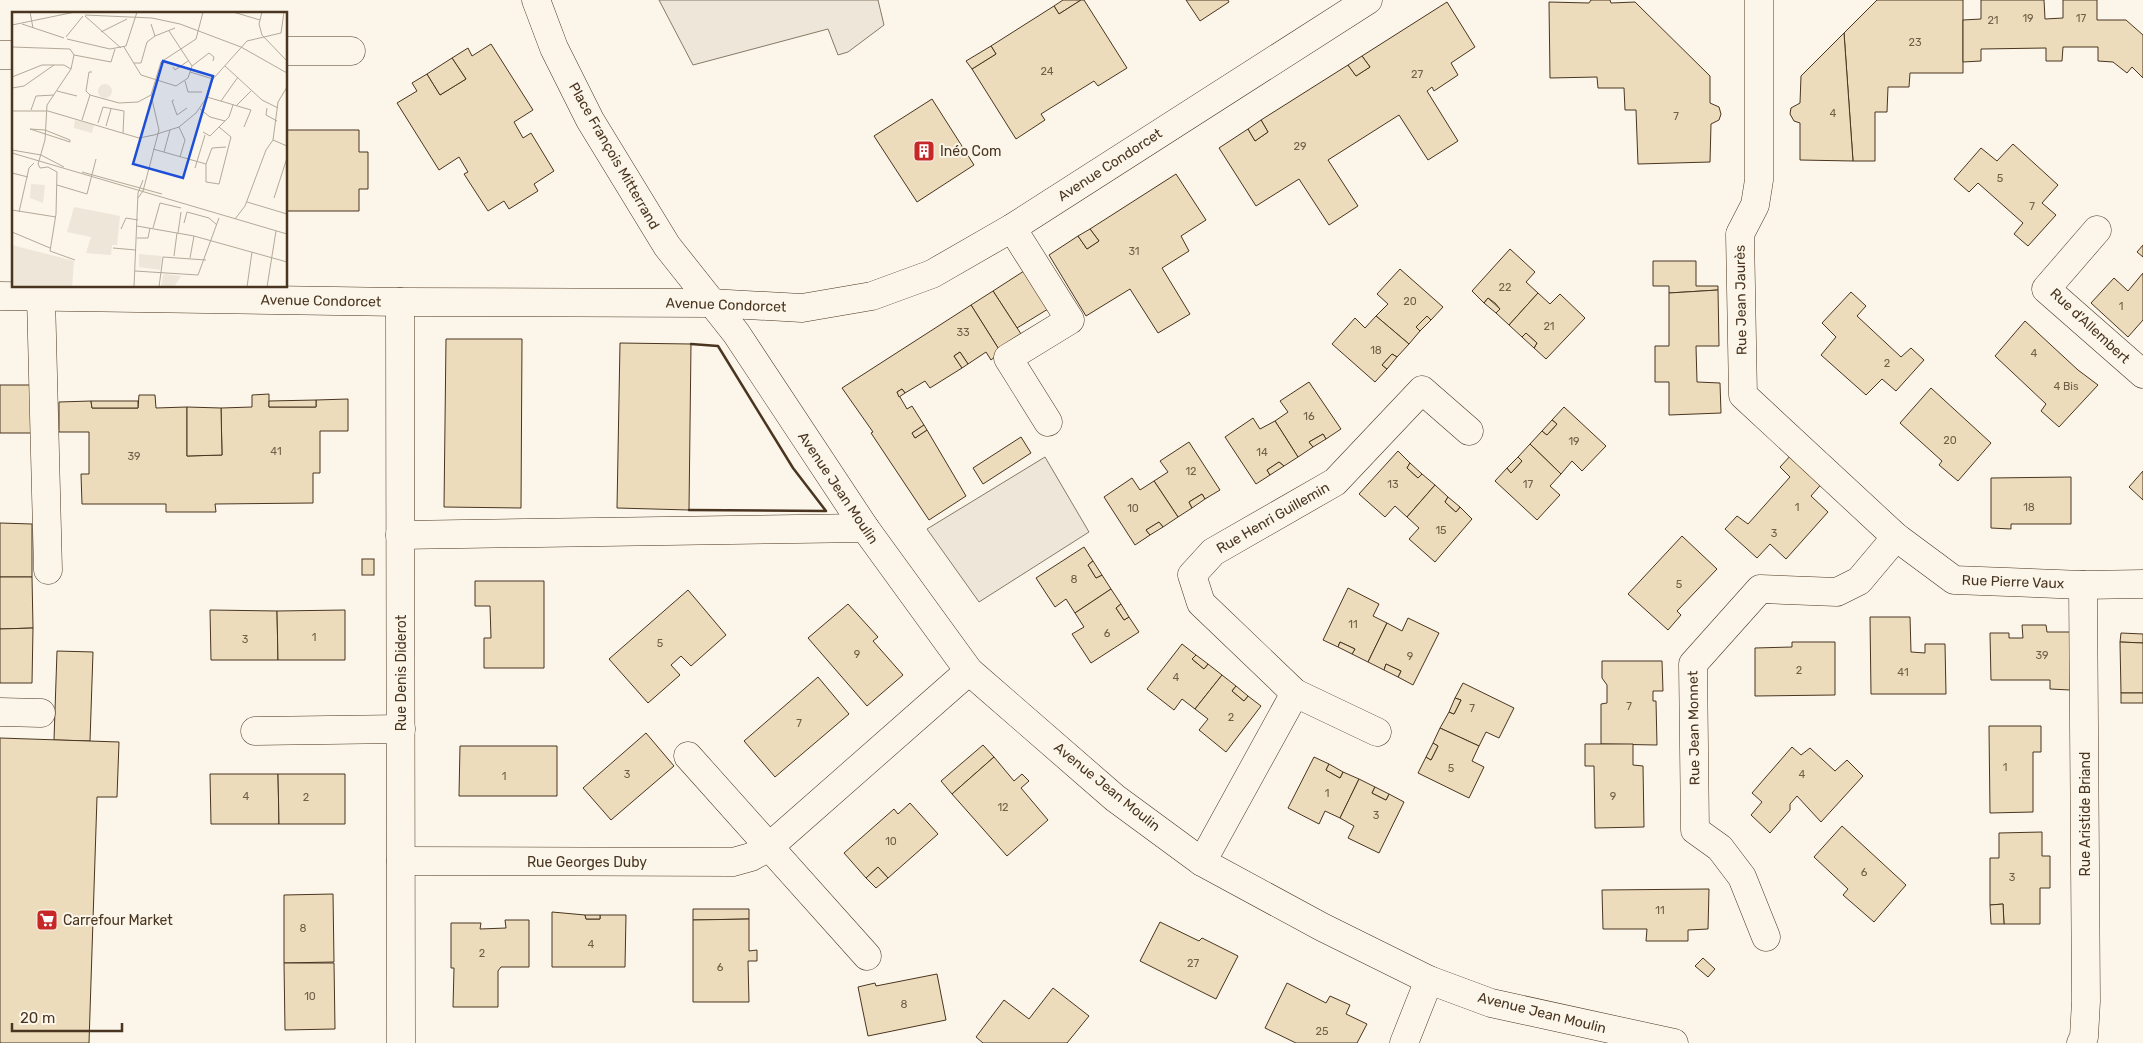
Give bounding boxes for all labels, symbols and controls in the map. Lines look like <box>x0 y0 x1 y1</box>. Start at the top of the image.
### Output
inset map <box>12 12 288 288</box>
house number: 19 <box>2022 12 2034 25</box>
house number: 17 <box>2076 12 2087 25</box>
house number: 21 <box>1987 14 1999 27</box>
house number: 23 <box>1908 36 1922 49</box>
house number: 24 <box>1040 65 1054 78</box>
house number: 27 <box>1411 68 1423 81</box>
street label: Place François Mitterrand <box>565 80 663 232</box>
house number: 4 <box>1830 107 1837 120</box>
house number: 7 <box>1673 110 1679 123</box>
street label: Avenue Condorcet <box>1055 125 1166 205</box>
building icon: Inéo Com <box>912 139 936 163</box>
house number: 29 <box>1294 140 1306 153</box>
place label: Inéo Com <box>940 143 1001 160</box>
house number: 5 <box>1997 172 2004 185</box>
house number: 7 <box>2029 200 2035 213</box>
house number: 31 <box>1128 245 1140 258</box>
street label: Rue Jean Jaurès <box>1732 245 1750 355</box>
house number: 22 <box>1499 281 1511 294</box>
street label: Rue d'Allembert <box>2047 285 2134 368</box>
street label: Avenue Condorcet <box>260 291 382 311</box>
street label: Avenue Condorcet <box>665 294 787 316</box>
house number: 20 <box>1403 295 1417 308</box>
house number: 1 <box>2119 300 2123 313</box>
house number: 21 <box>1543 320 1555 333</box>
house number: 33 <box>956 326 970 339</box>
house number: 18 <box>1370 344 1382 357</box>
house number: 4 <box>2031 347 2038 360</box>
house number: 2 <box>1884 357 1890 370</box>
house number: 4 Bis <box>2053 380 2079 393</box>
house number: 16 <box>1303 410 1315 423</box>
street label: Avenue Jean Moulin <box>794 429 882 547</box>
house number: 20 <box>1943 434 1957 447</box>
house number: 19 <box>1568 435 1580 448</box>
house number: 41 <box>270 445 282 458</box>
house number: 14 <box>1256 446 1268 459</box>
house number: 39 <box>127 450 141 463</box>
house number: 12 <box>1185 465 1197 478</box>
house number: 13 <box>1387 478 1399 491</box>
house number: 17 <box>1523 478 1534 491</box>
street label: Rue Henri Guillemin <box>1213 479 1333 557</box>
house number: 1 <box>1795 501 1799 514</box>
house number: 18 <box>2023 501 2035 514</box>
house number: 10 <box>1127 502 1139 515</box>
house number: 15 <box>1435 524 1447 537</box>
house number: 3 <box>1771 527 1778 540</box>
street label: Rue Pierre Vaux <box>1961 572 2065 592</box>
house number: 8 <box>1071 573 1078 586</box>
house number: 5 <box>1676 578 1683 591</box>
street label: Rue Denis Diderot <box>393 614 410 731</box>
house number: 11 <box>1348 618 1358 631</box>
house number: 6 <box>1104 627 1111 640</box>
house number: 1 <box>312 631 316 644</box>
house number: 3 <box>242 633 249 646</box>
house number: 5 <box>657 637 664 650</box>
house number: 9 <box>854 648 860 661</box>
house number: 39 <box>2035 649 2049 662</box>
house number: 9 <box>1407 650 1413 663</box>
house number: 2 <box>1796 664 1802 677</box>
house number: 41 <box>1897 666 1909 679</box>
street label: Rue Jean Monnet <box>1684 670 1703 785</box>
house number: 4 <box>1173 671 1180 684</box>
house number: 7 <box>1626 700 1632 713</box>
house number: 7 <box>1469 702 1475 715</box>
house number: 2 <box>1228 711 1234 724</box>
house number: 7 <box>796 717 802 730</box>
street label: Avenue Jean Moulin <box>1050 739 1164 835</box>
street label: Rue Aristide Briand <box>2077 752 2094 876</box>
house number: 1 <box>2003 761 2007 774</box>
house number: 5 <box>1448 762 1455 775</box>
house number: 3 <box>624 768 631 781</box>
house number: 4 <box>1799 768 1806 781</box>
house number: 1 <box>502 770 506 783</box>
house number: 1 <box>1325 787 1329 800</box>
house number: 4 <box>243 790 250 803</box>
house number: 9 <box>1610 790 1616 803</box>
house number: 2 <box>303 791 309 804</box>
house number: 12 <box>997 801 1009 814</box>
house number: 3 <box>1373 809 1380 822</box>
house number: 10 <box>885 835 897 848</box>
street label: Rue Georges Duby <box>527 854 647 871</box>
house number: 6 <box>1861 866 1868 879</box>
house number: 3 <box>2009 871 2016 884</box>
house number: 11 <box>1655 904 1665 917</box>
supermarket icon: Carrefour Market <box>35 908 59 932</box>
place label: Carrefour Market <box>63 912 173 929</box>
house number: 8 <box>300 922 307 935</box>
house number: 4 <box>588 938 595 951</box>
house number: 2 <box>479 947 485 960</box>
house number: 27 <box>1187 957 1199 970</box>
house number: 6 <box>717 961 724 974</box>
street label: Avenue Jean Moulin <box>1476 989 1608 1037</box>
house number: 10 <box>304 990 316 1003</box>
house number: 8 <box>901 998 908 1011</box>
scale bar <box>12 1000 122 1032</box>
text: 20 m <box>20 1009 55 1027</box>
house number: 25 <box>1316 1025 1329 1038</box>

